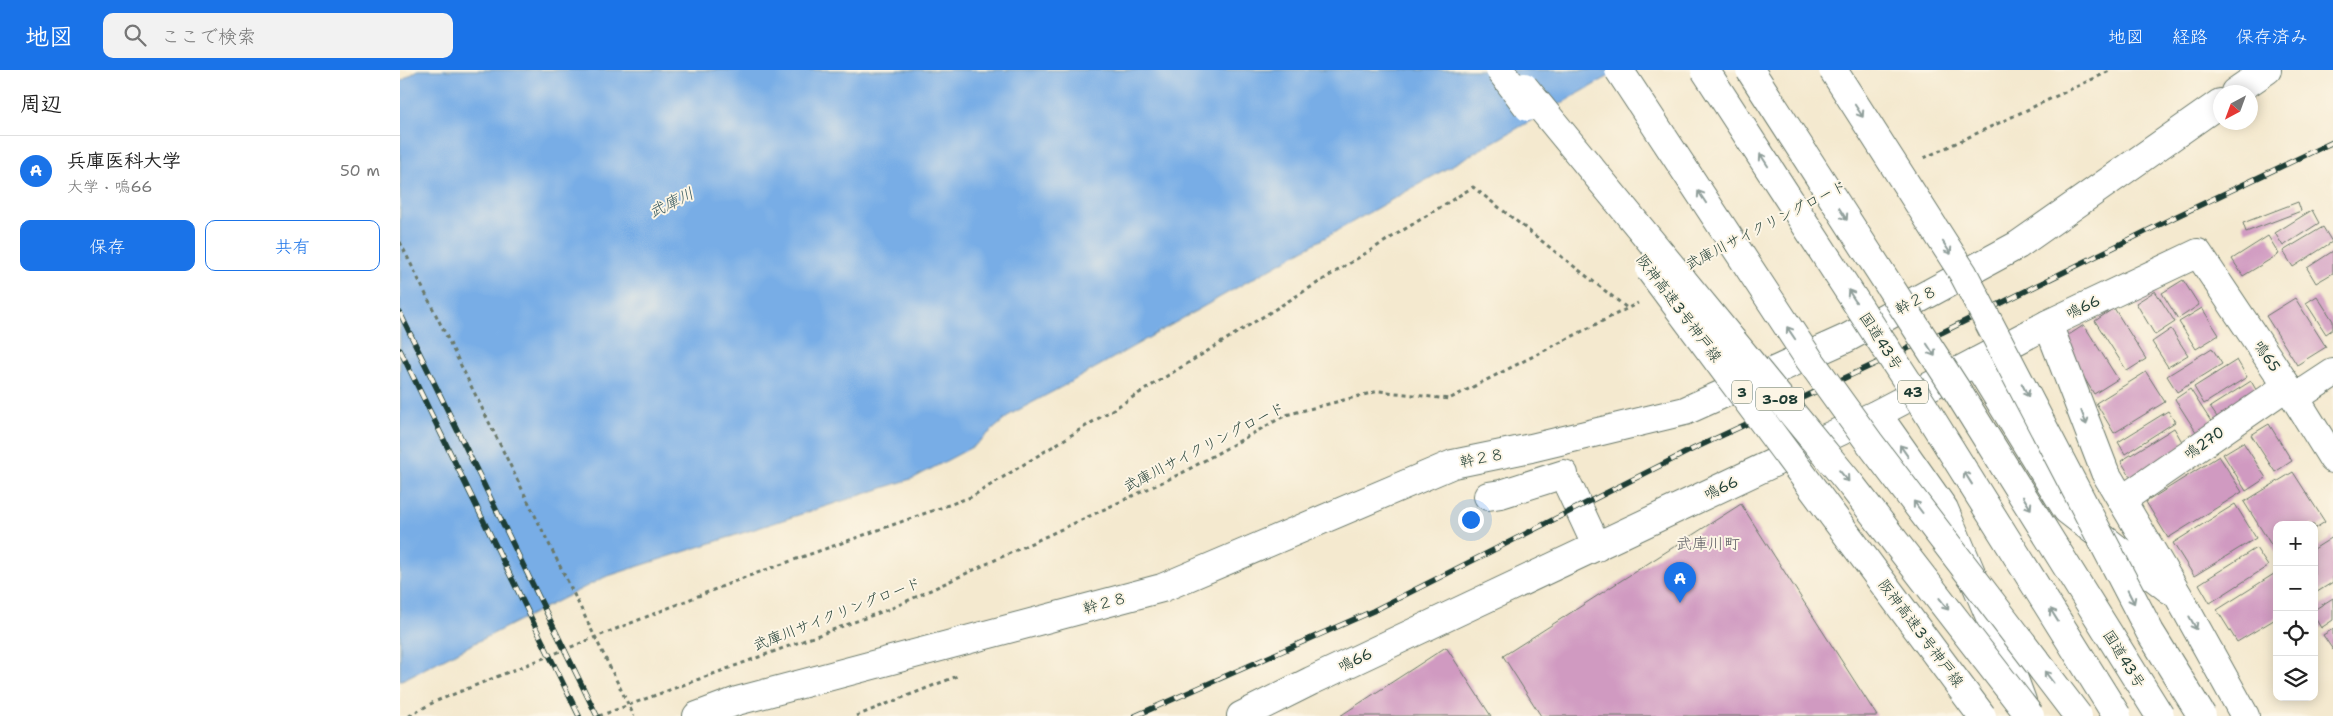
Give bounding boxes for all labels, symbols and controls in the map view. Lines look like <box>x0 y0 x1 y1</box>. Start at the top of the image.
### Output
search box <box>103 13 453 58</box>
text: 地図 <box>25 21 73 53</box>
icon: search <box>121 21 149 49</box>
text: ここで検索 <box>161 24 256 49</box>
text: 地図 <box>2108 25 2144 49</box>
text: 経路 <box>2172 25 2208 49</box>
text: 保存済み <box>2236 25 2308 49</box>
north arrow <box>2213 85 2258 130</box>
text: 周辺 <box>20 90 62 118</box>
one-way arrow <box>1854 104 1864 118</box>
text: 兵庫医科大学 <box>67 148 181 173</box>
one-way arrow <box>1758 153 1769 167</box>
text: A <box>30 160 42 181</box>
text: 50 m <box>340 160 380 181</box>
text: 大学 · 鳴66 <box>67 176 152 197</box>
street label: 武庫川サイクリングロード <box>1682 176 1850 274</box>
water label: 武庫川 <box>645 182 697 222</box>
one-way arrow <box>1697 190 1707 204</box>
one-way arrow <box>1838 207 1848 221</box>
button: 保存 <box>20 220 195 271</box>
button: 共有 <box>205 220 380 271</box>
one-way arrow <box>1942 240 1952 254</box>
street label: 阪神高速3号神戸線 <box>1632 250 1726 366</box>
street label: 幹２８ <box>1891 281 1941 319</box>
one-way arrow <box>1847 290 1857 304</box>
street label: 鳴66 <box>2063 290 2103 324</box>
street label: 国道43号 <box>1855 308 1907 374</box>
one-way arrow <box>1786 326 1797 340</box>
street label: 鳴65 <box>2249 336 2285 376</box>
one-way arrow <box>1926 343 1936 357</box>
road number: 3 <box>1732 381 1752 404</box>
road number: 43 <box>1898 381 1928 404</box>
one-way arrow <box>2021 382 2030 397</box>
road number: 3-08 <box>1756 388 1804 410</box>
street label: 武庫川サイクリングロード <box>1120 398 1288 496</box>
one-way arrow <box>2080 410 2089 425</box>
street label: 鳴270 <box>2180 422 2228 464</box>
street label: 幹２８ <box>1458 444 1506 472</box>
one-way arrow <box>1898 445 1909 458</box>
one-way arrow <box>1838 469 1849 482</box>
street label: 鳴66 <box>1701 471 1741 505</box>
one-way arrow <box>1962 471 1972 485</box>
one-way arrow <box>2022 495 2032 509</box>
one-way arrow <box>1913 500 1924 513</box>
your location <box>1458 507 1484 533</box>
map controls <box>2273 521 2318 701</box>
button: + <box>2273 521 2318 566</box>
district label: 武庫川町 <box>1676 533 1740 554</box>
pin: A <box>1664 562 1696 603</box>
button: − <box>2273 566 2318 611</box>
street label: 武庫川サイクリングロード <box>750 573 924 655</box>
street label: 阪神高速3号神戸線 <box>1874 575 1968 691</box>
street label: 幹２８ <box>1081 588 1129 618</box>
one-way arrow <box>2127 589 2136 604</box>
one-way arrow <box>1939 597 1949 611</box>
one-way arrow <box>2049 609 2059 623</box>
button: locate <box>2273 611 2318 656</box>
one-way arrow <box>2189 615 2199 629</box>
street label: 国道43号 <box>2098 626 2150 692</box>
street label: 鳴66 <box>1335 643 1375 677</box>
button: layers <box>2273 656 2318 701</box>
one-way arrow <box>2043 671 2054 684</box>

